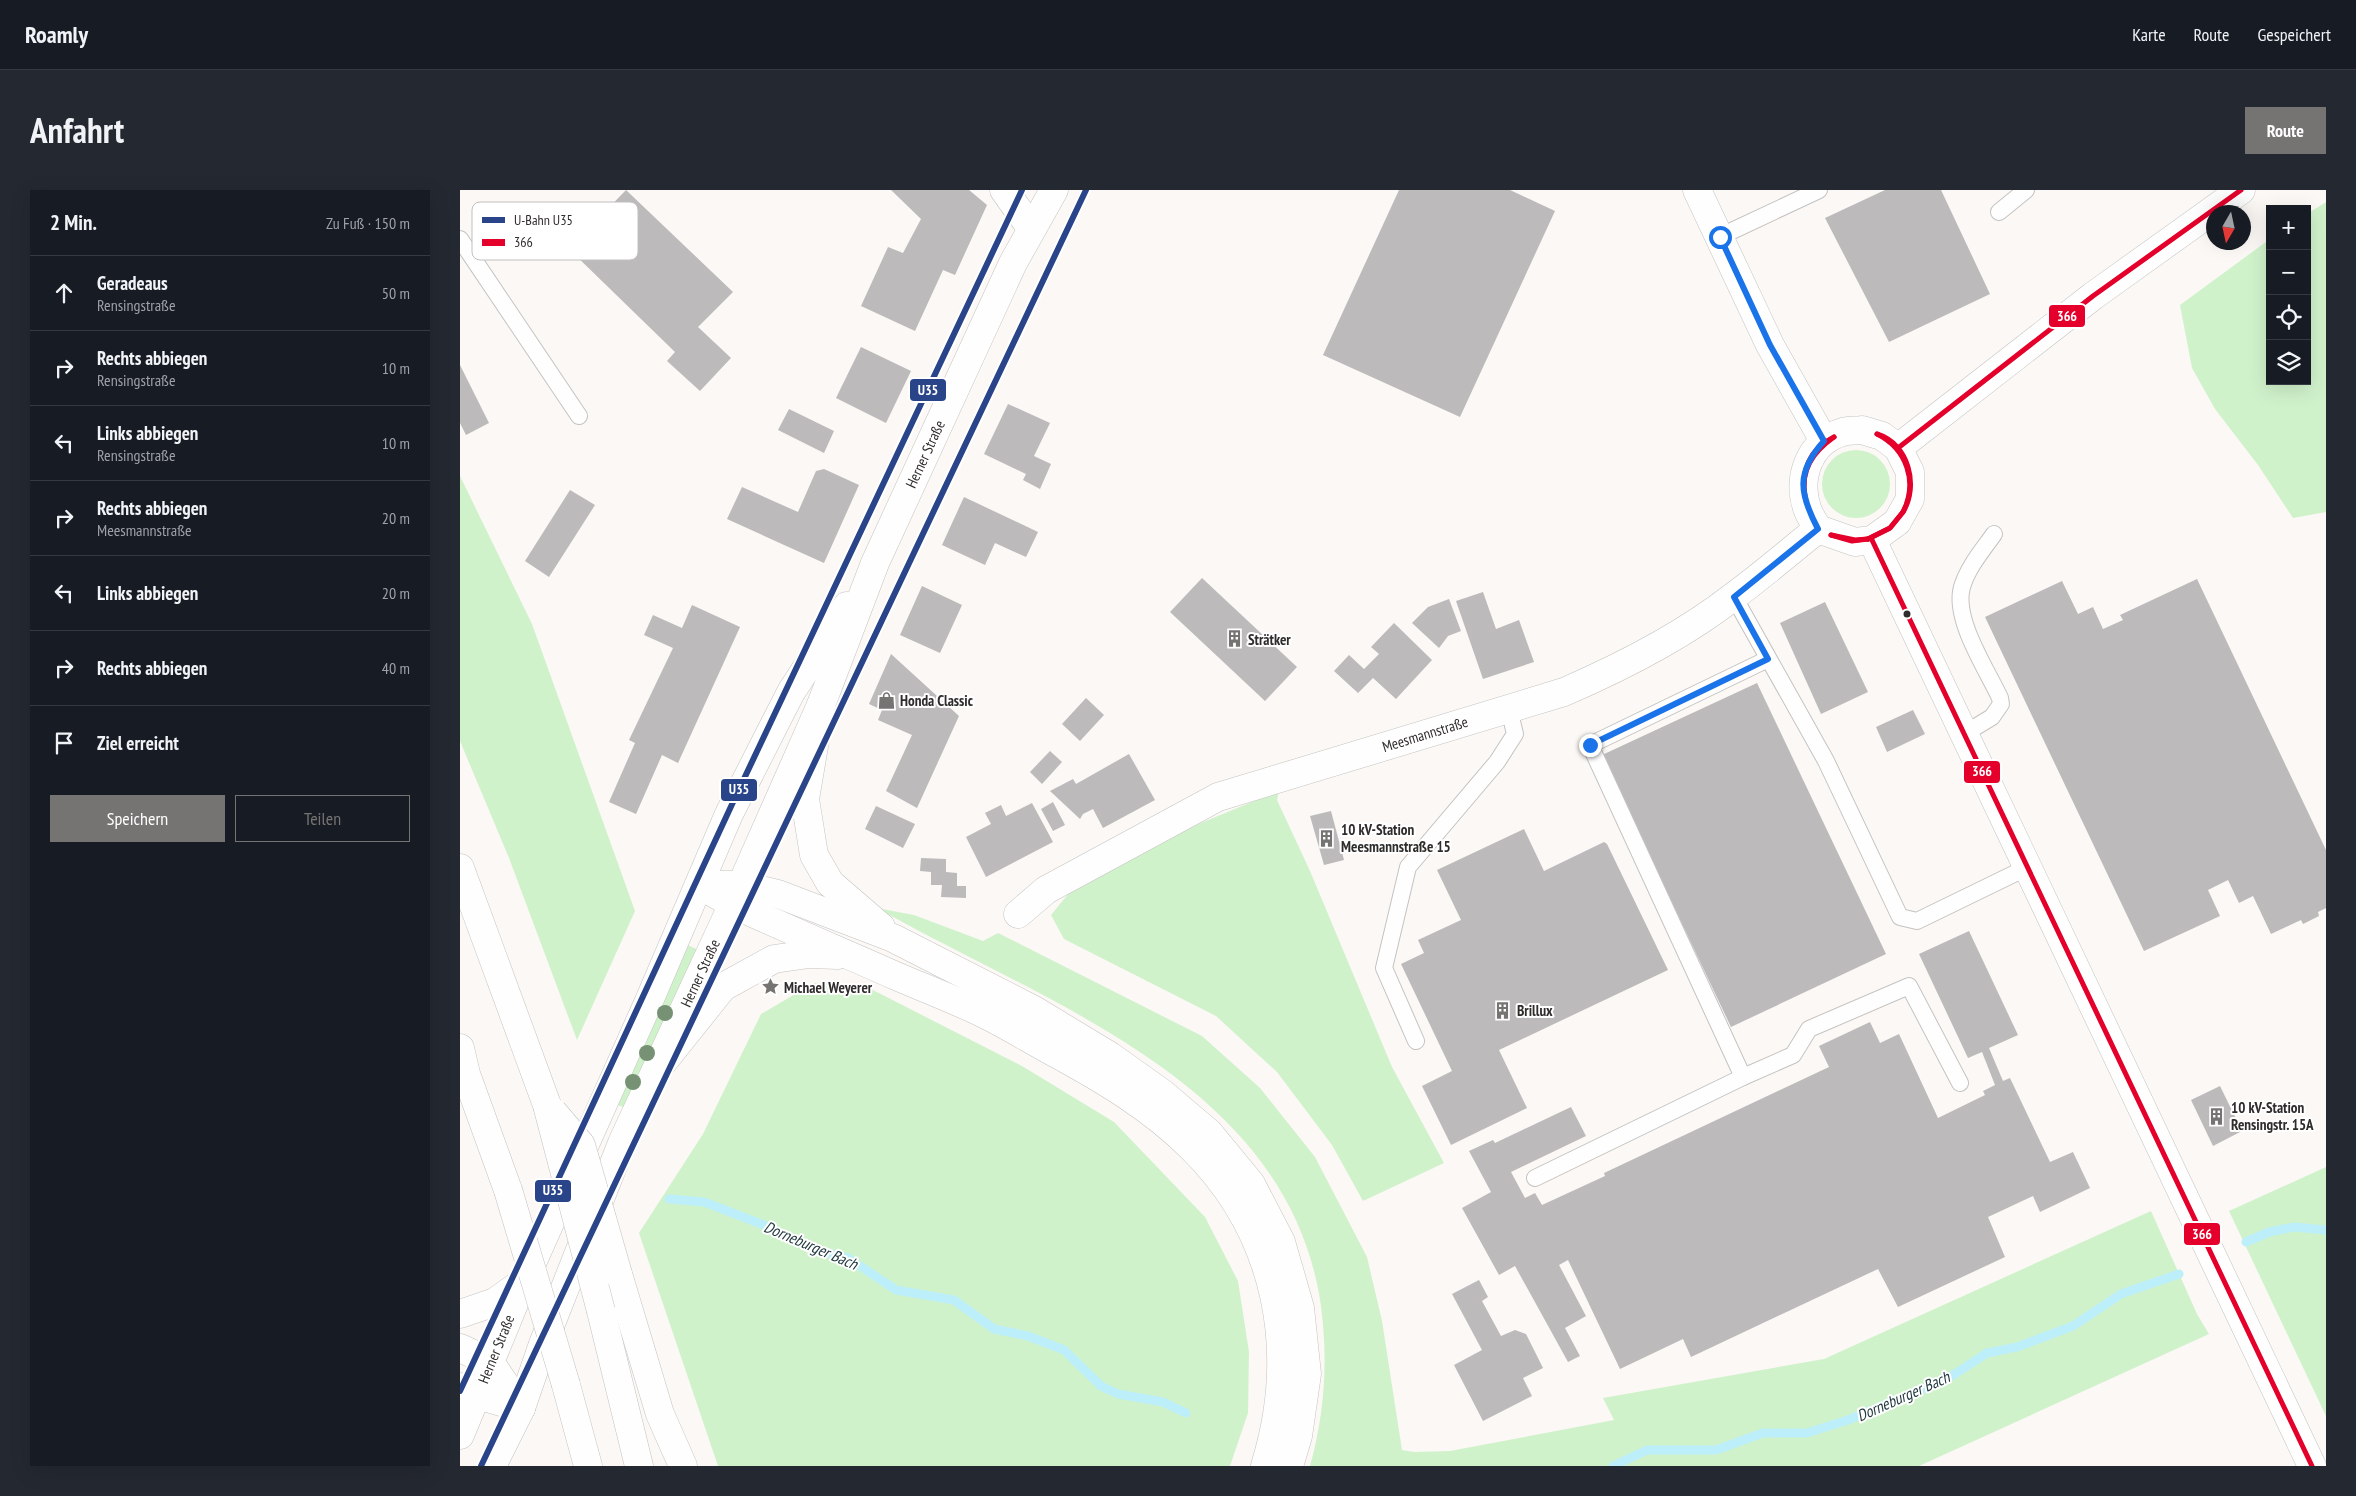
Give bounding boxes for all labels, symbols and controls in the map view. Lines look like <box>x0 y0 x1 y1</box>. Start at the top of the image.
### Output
text: Roamly <box>25 19 88 50</box>
text: Karte <box>2132 23 2166 46</box>
text: Route <box>2194 23 2229 46</box>
text: Gespeichert <box>2257 23 2331 46</box>
text: Anfahrt <box>30 107 124 153</box>
button: Route <box>2245 107 2326 154</box>
legend <box>472 202 638 260</box>
north arrow <box>2206 205 2251 250</box>
map controls <box>2266 205 2311 385</box>
button: + <box>2266 205 2311 250</box>
text: 2 Min. <box>50 209 97 236</box>
text: U-Bahn U35 <box>514 211 573 229</box>
text: Zu Fuß · 150 m <box>326 213 410 233</box>
route start <box>1709 226 1732 249</box>
text: 366 <box>514 233 533 251</box>
button: − <box>2266 250 2311 295</box>
text: Geradeaus <box>97 271 168 295</box>
icon: ahead <box>50 279 78 307</box>
text: 50 m <box>382 283 410 303</box>
text: Rensingstraße <box>97 295 176 315</box>
button: locate <box>2266 295 2311 340</box>
line badge: 366 <box>2048 304 2086 328</box>
text: 366 <box>2057 307 2077 325</box>
button: layers <box>2266 340 2311 385</box>
text: Rechts abbiegen <box>97 346 207 370</box>
icon: right <box>50 354 78 382</box>
text: 10 m <box>382 358 410 378</box>
text: Rensingstraße <box>97 370 176 390</box>
line badge: U35 <box>909 378 947 402</box>
text: U35 <box>918 381 938 399</box>
street label: Herner Straße <box>901 417 949 491</box>
text: Links abbiegen <box>97 421 198 445</box>
icon: left <box>50 429 78 457</box>
text: 10 m <box>382 433 410 453</box>
text: Rensingstraße <box>97 445 176 465</box>
text: Rechts abbiegen <box>97 496 207 520</box>
icon: right <box>50 504 78 532</box>
text: 20 m <box>382 508 410 528</box>
text: Meesmannstraße <box>97 520 192 540</box>
icon: left <box>50 579 78 607</box>
text: Links abbiegen <box>97 581 198 605</box>
text: 20 m <box>382 583 410 603</box>
unlabelled marker <box>1902 609 1912 619</box>
building icon: Strätker <box>1224 629 1244 649</box>
place label: Strätker <box>1248 630 1291 649</box>
icon: right <box>50 654 78 682</box>
text: Rechts abbiegen <box>97 656 207 680</box>
text: 40 m <box>382 658 410 678</box>
shop icon: Honda Classic <box>876 690 896 710</box>
place label: Honda Classic <box>900 691 974 710</box>
street label: Meesmannstraße <box>1380 712 1470 756</box>
icon: arrive <box>50 729 78 757</box>
text: Ziel erreicht <box>97 731 179 755</box>
route end <box>1579 734 1602 757</box>
line badge: 366 <box>1963 760 2001 784</box>
text: 366 <box>1972 762 1992 780</box>
line badge: U35 <box>720 778 758 802</box>
text: U35 <box>729 780 749 798</box>
button: Speichern <box>50 795 225 842</box>
button: Teilen <box>235 795 410 842</box>
place label: 10 kV-Station Meesmannstraße 15 <box>1341 820 1451 856</box>
building icon: 10 kV-Station Meesmannstraße 15 <box>1317 828 1337 848</box>
street label: Herner Straße <box>676 936 724 1010</box>
place icon: Michael Weyerer <box>760 977 780 997</box>
place label: Michael Weyerer <box>784 978 873 997</box>
building icon: Brillux <box>1493 1000 1513 1020</box>
place label: Brillux <box>1517 1001 1553 1020</box>
place label: 10 kV-Station Rensingstr. 15A <box>2231 1098 2314 1134</box>
building icon: 10 kV-Station Rensingstr. 15A <box>2207 1106 2227 1126</box>
line badge: U35 <box>534 1179 572 1203</box>
text: U35 <box>543 1181 563 1199</box>
water label: Dorneburger Bach <box>761 1216 862 1274</box>
line badge: 366 <box>2183 1222 2221 1246</box>
text: 366 <box>2192 1225 2212 1243</box>
street label: Herner Straße <box>474 1312 518 1386</box>
water label: Dorneburger Bach <box>1853 1366 1953 1425</box>

